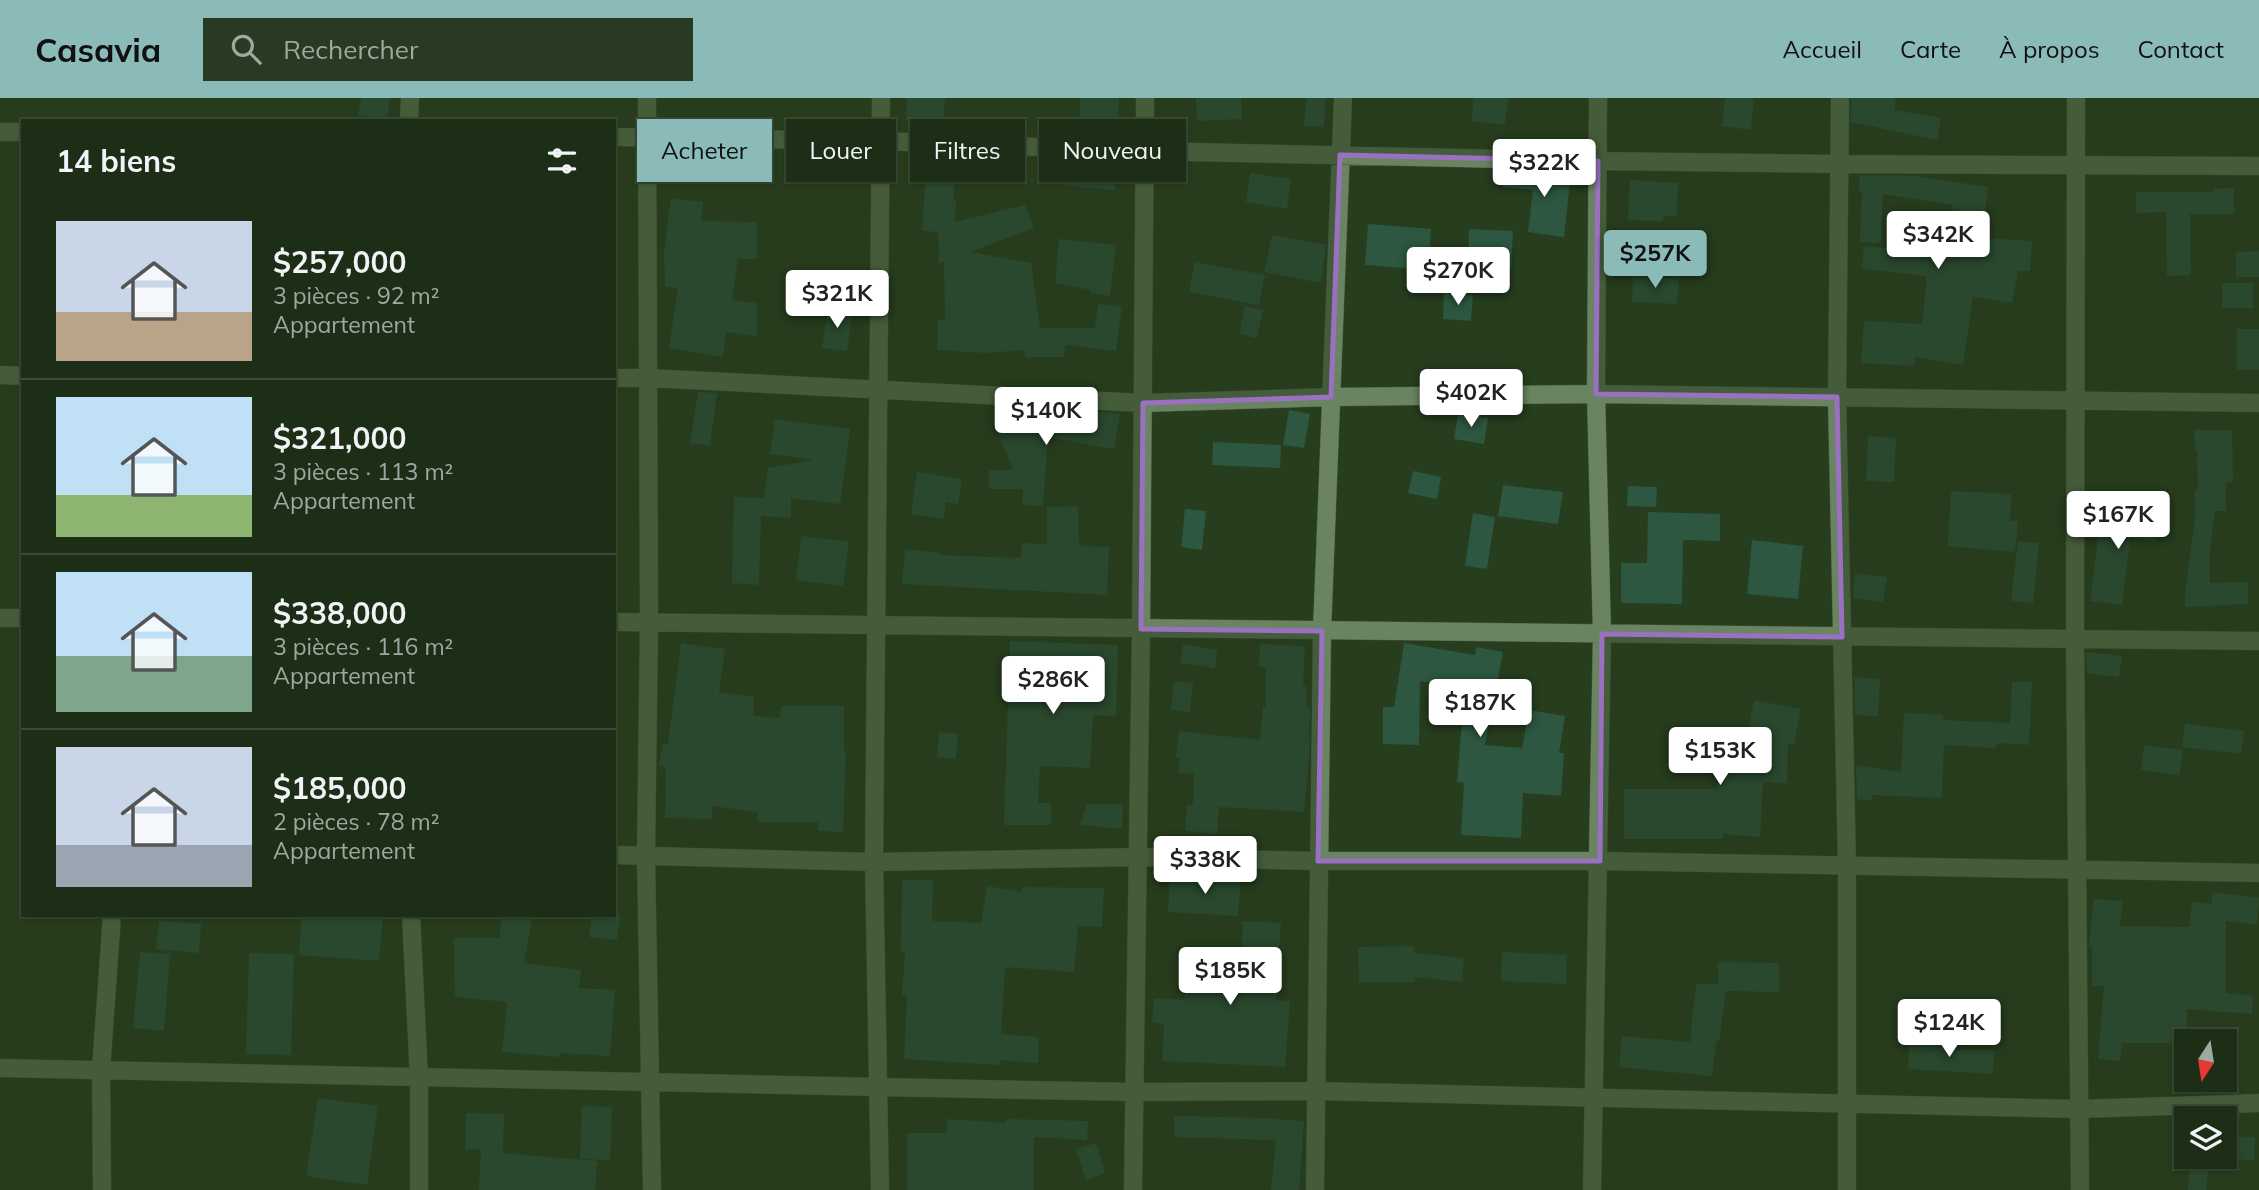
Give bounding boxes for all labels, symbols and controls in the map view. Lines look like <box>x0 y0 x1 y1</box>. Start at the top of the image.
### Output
search box <box>203 18 693 81</box>
text: Casavia <box>35 29 161 70</box>
icon: search <box>227 30 265 68</box>
text: Rechercher <box>283 33 418 66</box>
text: Accueil <box>1783 34 1862 64</box>
text: Carte <box>1900 34 1961 64</box>
text: À propos <box>1999 34 2100 64</box>
text: Contact <box>2138 34 2224 64</box>
chip: Acheter <box>637 119 772 182</box>
chip: Louer <box>786 119 896 182</box>
chip: Filtres <box>910 119 1025 182</box>
chip: Nouveau <box>1039 119 1186 182</box>
pin: $322K <box>1495 140 1593 199</box>
text: 14 biens <box>56 142 176 180</box>
icon: filters <box>543 142 581 180</box>
text: $322K <box>1509 147 1579 176</box>
pin: $342K <box>1889 212 1987 271</box>
text: $342K <box>1903 219 1973 248</box>
pin: $257K <box>1606 230 1704 290</box>
text: $257K <box>1620 238 1690 267</box>
text: $257,000 <box>273 243 406 281</box>
pin: $270K <box>1409 248 1507 307</box>
icon: home <box>112 249 196 333</box>
text: $270K <box>1423 255 1493 284</box>
pin: $321K <box>788 271 886 330</box>
text: $321K <box>802 278 872 307</box>
text: 3 pièces · 92 m² <box>273 281 440 310</box>
text: Appartement <box>273 310 415 339</box>
pin: $402K <box>1422 370 1520 429</box>
text: $402K <box>1436 377 1506 406</box>
pin: $140K <box>997 388 1095 447</box>
text: $140K <box>1011 395 1081 424</box>
text: $321,000 <box>273 419 406 457</box>
icon: home <box>112 425 196 509</box>
text: 3 pièces · 113 m² <box>273 457 453 486</box>
text: Appartement <box>273 486 415 515</box>
pin: $167K <box>2069 491 2167 551</box>
text: $167K <box>2083 499 2153 528</box>
text: $338,000 <box>273 594 406 632</box>
icon: home <box>112 600 196 684</box>
text: 3 pièces · 116 m² <box>273 632 453 661</box>
pin: $286K <box>1004 656 1102 716</box>
text: Appartement <box>273 661 415 690</box>
text: $286K <box>1018 664 1088 693</box>
pin: $187K <box>1431 680 1529 739</box>
text: $187K <box>1445 687 1515 716</box>
pin: $153K <box>1671 728 1769 787</box>
text: $153K <box>1685 735 1755 764</box>
text: $185,000 <box>273 769 406 807</box>
icon: home <box>112 775 196 859</box>
text: 2 pièces · 78 m² <box>273 807 440 836</box>
text: Appartement <box>273 836 415 865</box>
pin: $338K <box>1156 836 1254 896</box>
text: $338K <box>1170 844 1240 873</box>
pin: $185K <box>1181 948 1279 1007</box>
text: $185K <box>1195 955 1265 984</box>
pin: $124K <box>1900 1000 1998 1059</box>
text: $124K <box>1914 1007 1984 1036</box>
north arrow <box>2174 1029 2236 1092</box>
map controls <box>2174 1029 2237 1169</box>
button: layers <box>2174 1106 2237 1169</box>

